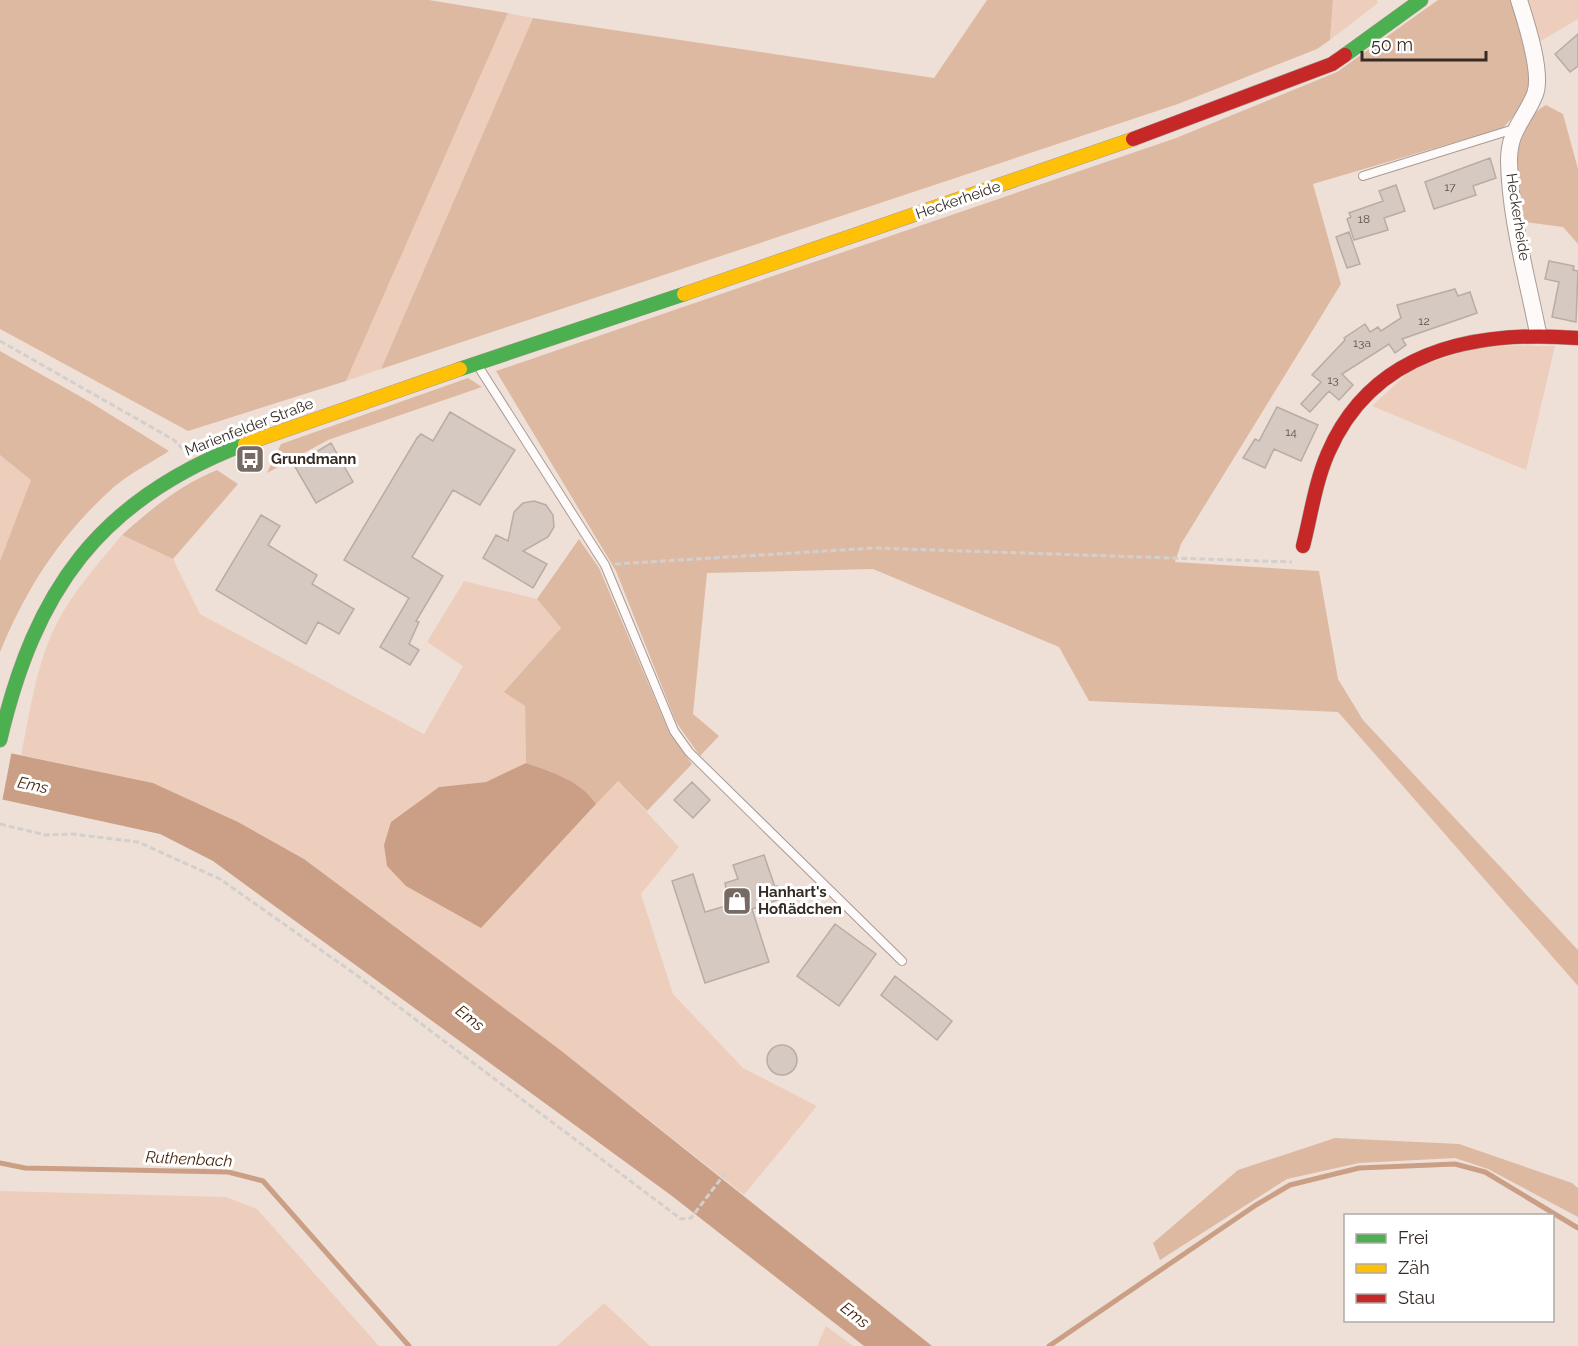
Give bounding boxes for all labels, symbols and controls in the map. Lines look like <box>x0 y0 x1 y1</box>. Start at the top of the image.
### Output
scale bar <box>1362 24 1486 62</box>
text: 50 m <box>1371 34 1413 55</box>
street label: Heckerheide <box>1502 172 1534 262</box>
street label: Heckerheide <box>913 177 1003 223</box>
house number: 17 <box>1444 180 1456 194</box>
house number: 18 <box>1358 212 1370 226</box>
house number: 12 <box>1418 314 1430 328</box>
house number: 13a <box>1353 336 1371 350</box>
house number: 13 <box>1327 373 1339 387</box>
street label: Marienfelder Straße <box>182 394 316 460</box>
house number: 14 <box>1285 425 1297 439</box>
bus stop icon: Grundmann <box>234 443 266 475</box>
place label: Grundmann <box>271 450 356 468</box>
water label: Ems <box>16 773 51 798</box>
place label: Hanhart's Hoflädchen <box>758 883 842 918</box>
shop icon: Hanhart's Hoflädchen <box>721 885 753 917</box>
water label: Ems <box>452 1001 488 1035</box>
water label: Ruthenbach <box>145 1147 233 1171</box>
legend <box>1344 1214 1554 1322</box>
text: Frei <box>1398 1227 1428 1248</box>
text: Zäh <box>1398 1257 1430 1278</box>
text: Stau <box>1398 1287 1435 1308</box>
water label: Ems <box>837 1298 873 1332</box>

